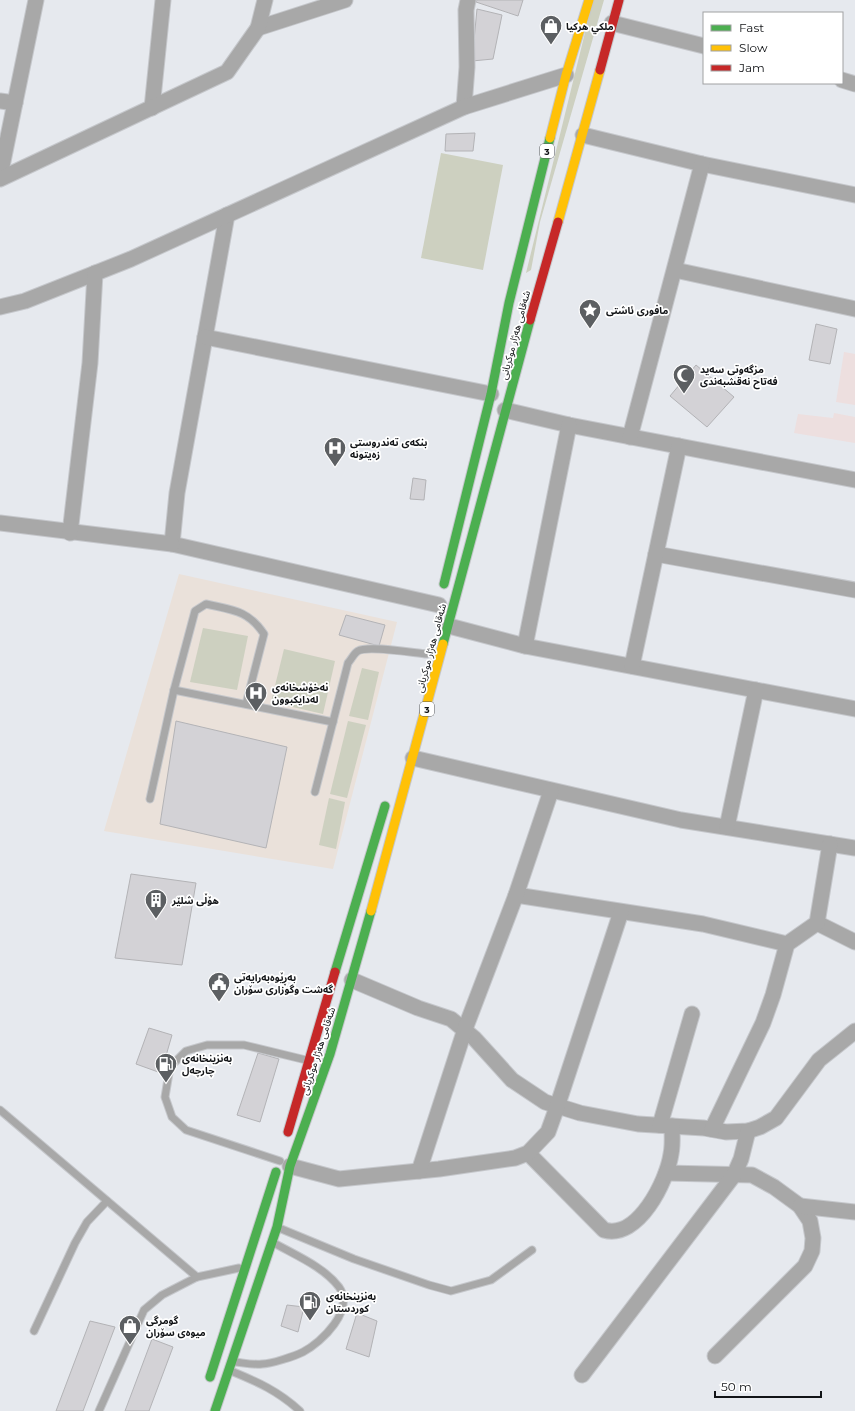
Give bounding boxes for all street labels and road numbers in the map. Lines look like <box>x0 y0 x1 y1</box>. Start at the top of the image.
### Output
road number: 3 <box>540 144 554 158</box>
street label: شەقامی ھەژار موکریانی <box>497 289 533 381</box>
street label: شەقامی ھەژار موکریانی <box>413 602 449 694</box>
road number: 3 <box>420 702 434 716</box>
street label: شەقامی ھەژار موکریانی <box>298 1005 338 1097</box>

